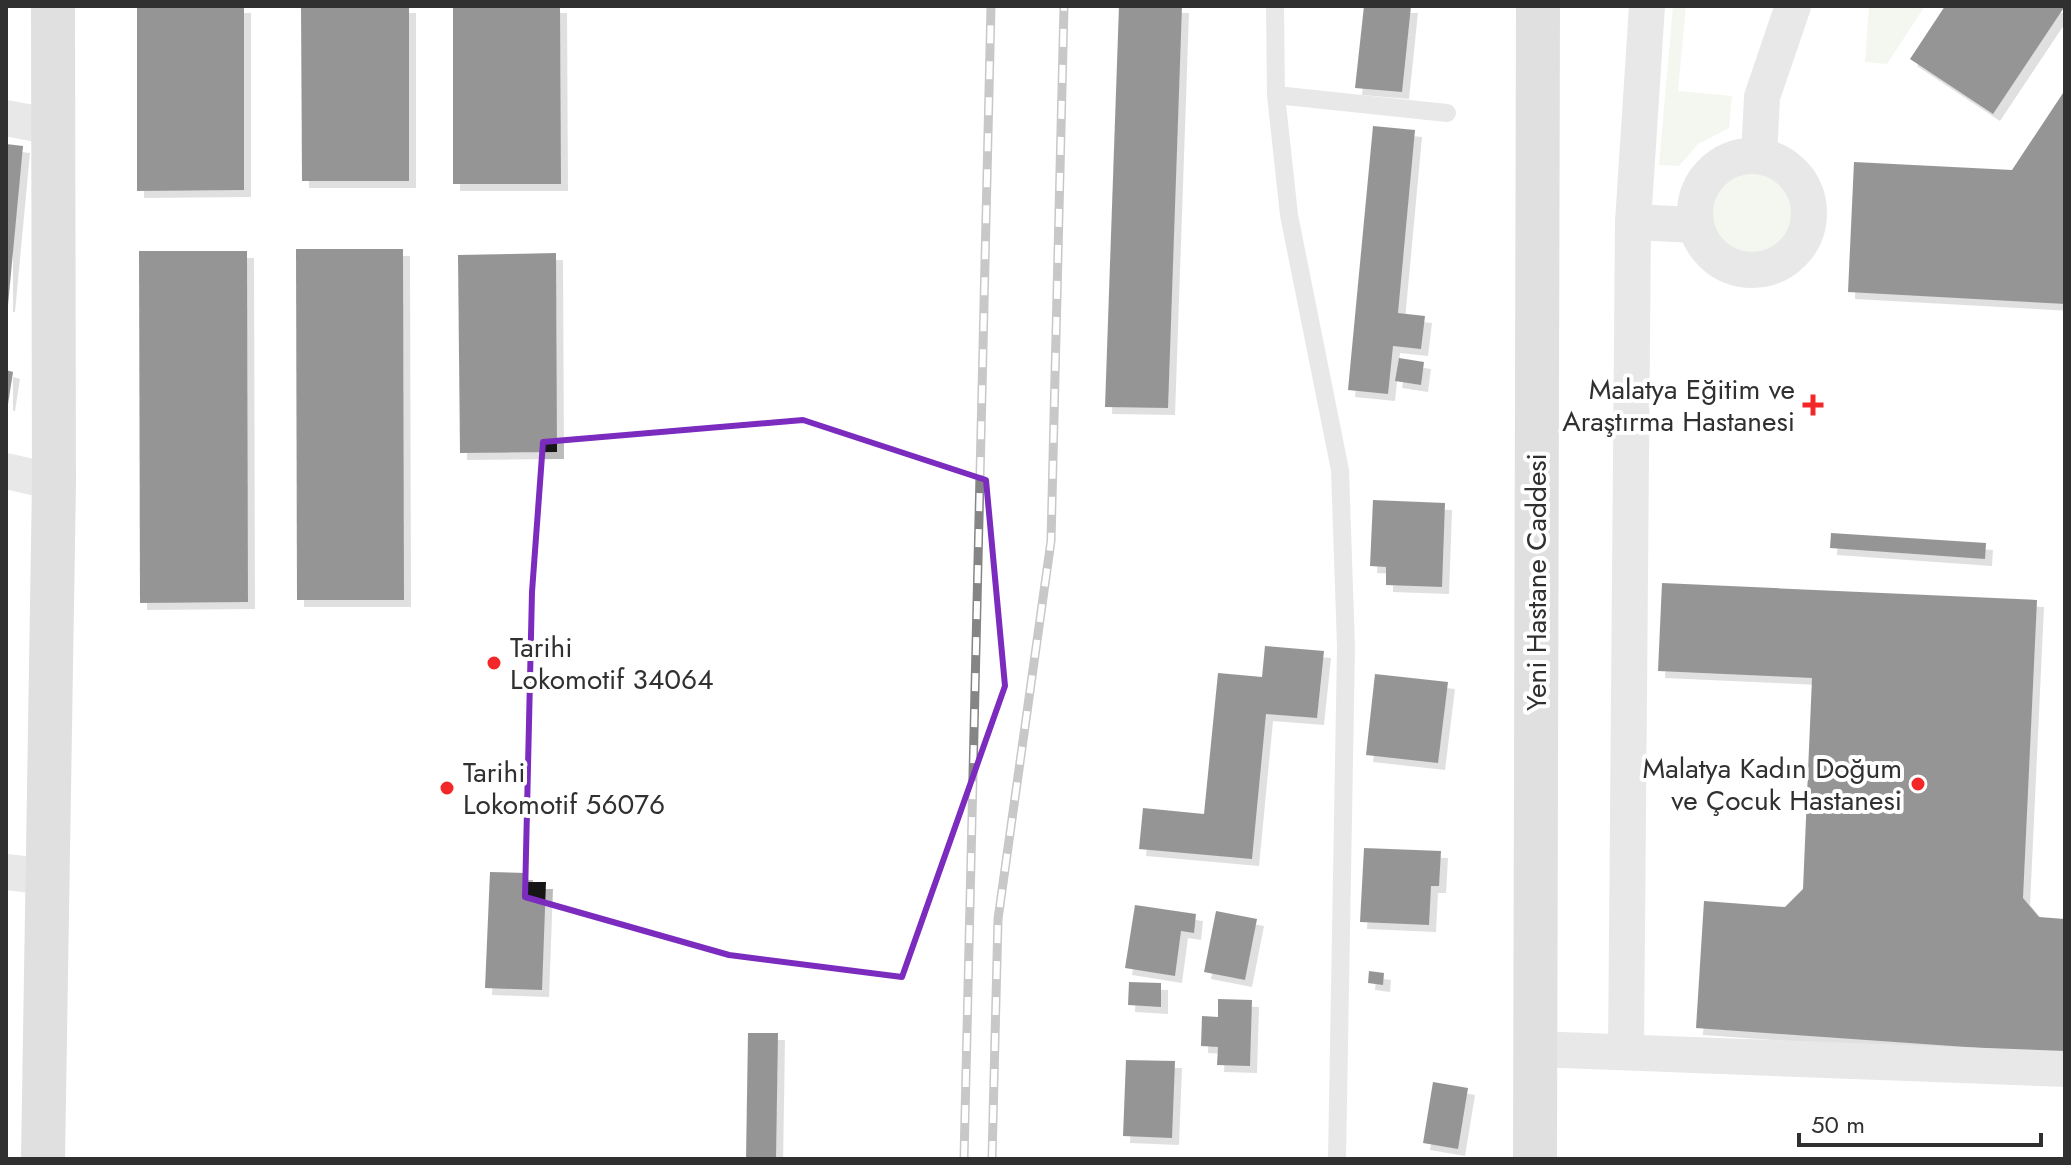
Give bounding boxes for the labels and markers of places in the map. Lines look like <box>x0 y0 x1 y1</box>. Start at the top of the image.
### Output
place label: Malatya Eğitim ve Araştırma Hastanesi <box>1562 369 1795 442</box>
marker: Malatya Eğitim ve Araştırma Hastanesi <box>1802 394 1824 416</box>
place label: Tarihi Lokomotif 34064 <box>510 627 713 700</box>
marker: Tarihi Lokomotif 34064 <box>485 654 503 672</box>
place label: Malatya Kadın Doğum ve Çocuk Hastanesi <box>1643 748 1902 821</box>
place label: Tarihi Lokomotif 56076 <box>463 752 665 825</box>
marker: Malatya Kadın Doğum ve Çocuk Hastanesi <box>1909 775 1927 793</box>
marker: Tarihi Lokomotif 56076 <box>438 779 456 797</box>

